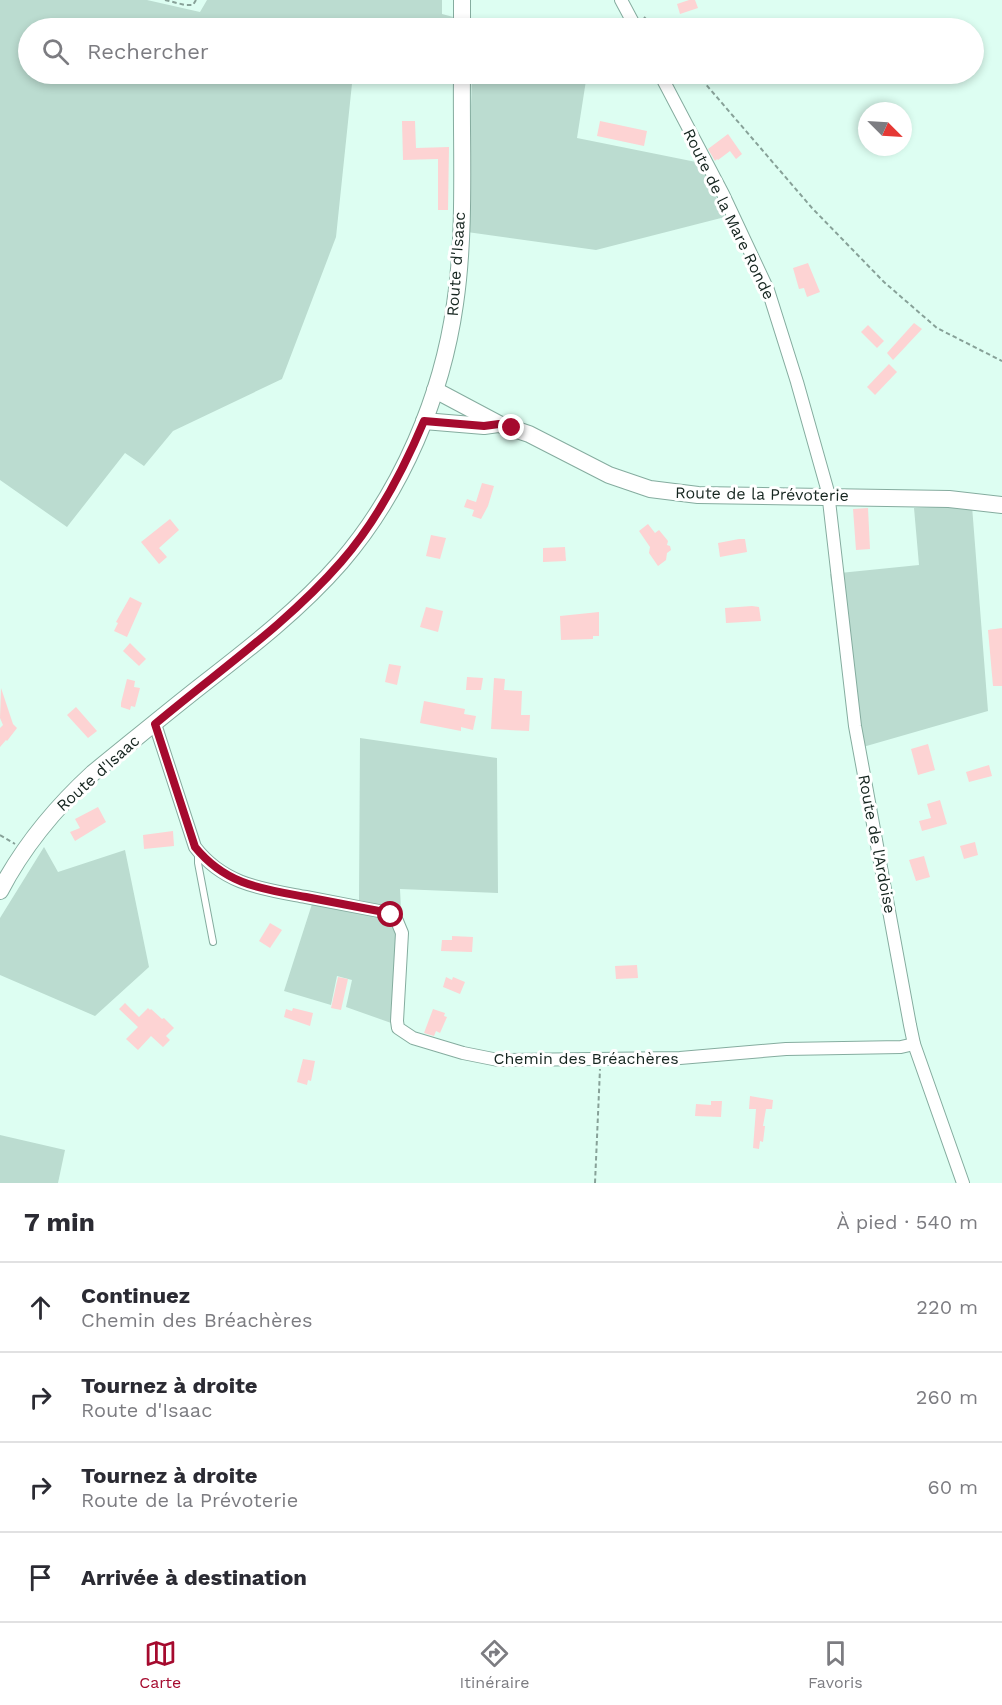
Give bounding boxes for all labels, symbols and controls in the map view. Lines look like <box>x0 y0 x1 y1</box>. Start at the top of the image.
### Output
search box <box>18 18 984 84</box>
icon: search <box>39 35 72 68</box>
text: Rechercher <box>87 39 209 64</box>
north arrow <box>858 102 912 156</box>
street label: Route de la Mare Ronde <box>679 125 779 303</box>
street label: Route d'Isaac <box>443 211 469 317</box>
route end <box>498 414 524 440</box>
street label: Route de la Prévoterie <box>675 483 849 505</box>
street label: Route d'Isaac <box>53 731 143 815</box>
street label: Route de l'Ardoise <box>854 773 900 915</box>
route start <box>377 901 403 927</box>
street label: Chemin des Bréachères <box>493 1049 679 1068</box>
text: 7 min <box>24 1207 95 1237</box>
text: À pied · 540 m <box>837 1210 978 1234</box>
text: Continuez <box>81 1283 190 1308</box>
icon: ahead <box>24 1291 57 1324</box>
text: 220 m <box>916 1295 978 1319</box>
text: Chemin des Bréachères <box>81 1308 312 1332</box>
text: Tournez à droite <box>81 1373 258 1398</box>
icon: right <box>24 1381 57 1414</box>
text: 260 m <box>916 1385 978 1409</box>
text: Route d'Isaac <box>81 1398 212 1422</box>
text: Tournez à droite <box>81 1463 258 1488</box>
icon: right <box>24 1471 57 1504</box>
text: 60 m <box>928 1475 978 1499</box>
text: Route de la Prévoterie <box>81 1488 298 1512</box>
icon: arrive <box>24 1561 57 1594</box>
text: Arrivée à destination <box>81 1565 307 1590</box>
tab: Carte <box>139 1637 181 1692</box>
tab: Itinéraire <box>460 1637 530 1692</box>
tab: Favoris <box>808 1637 863 1692</box>

